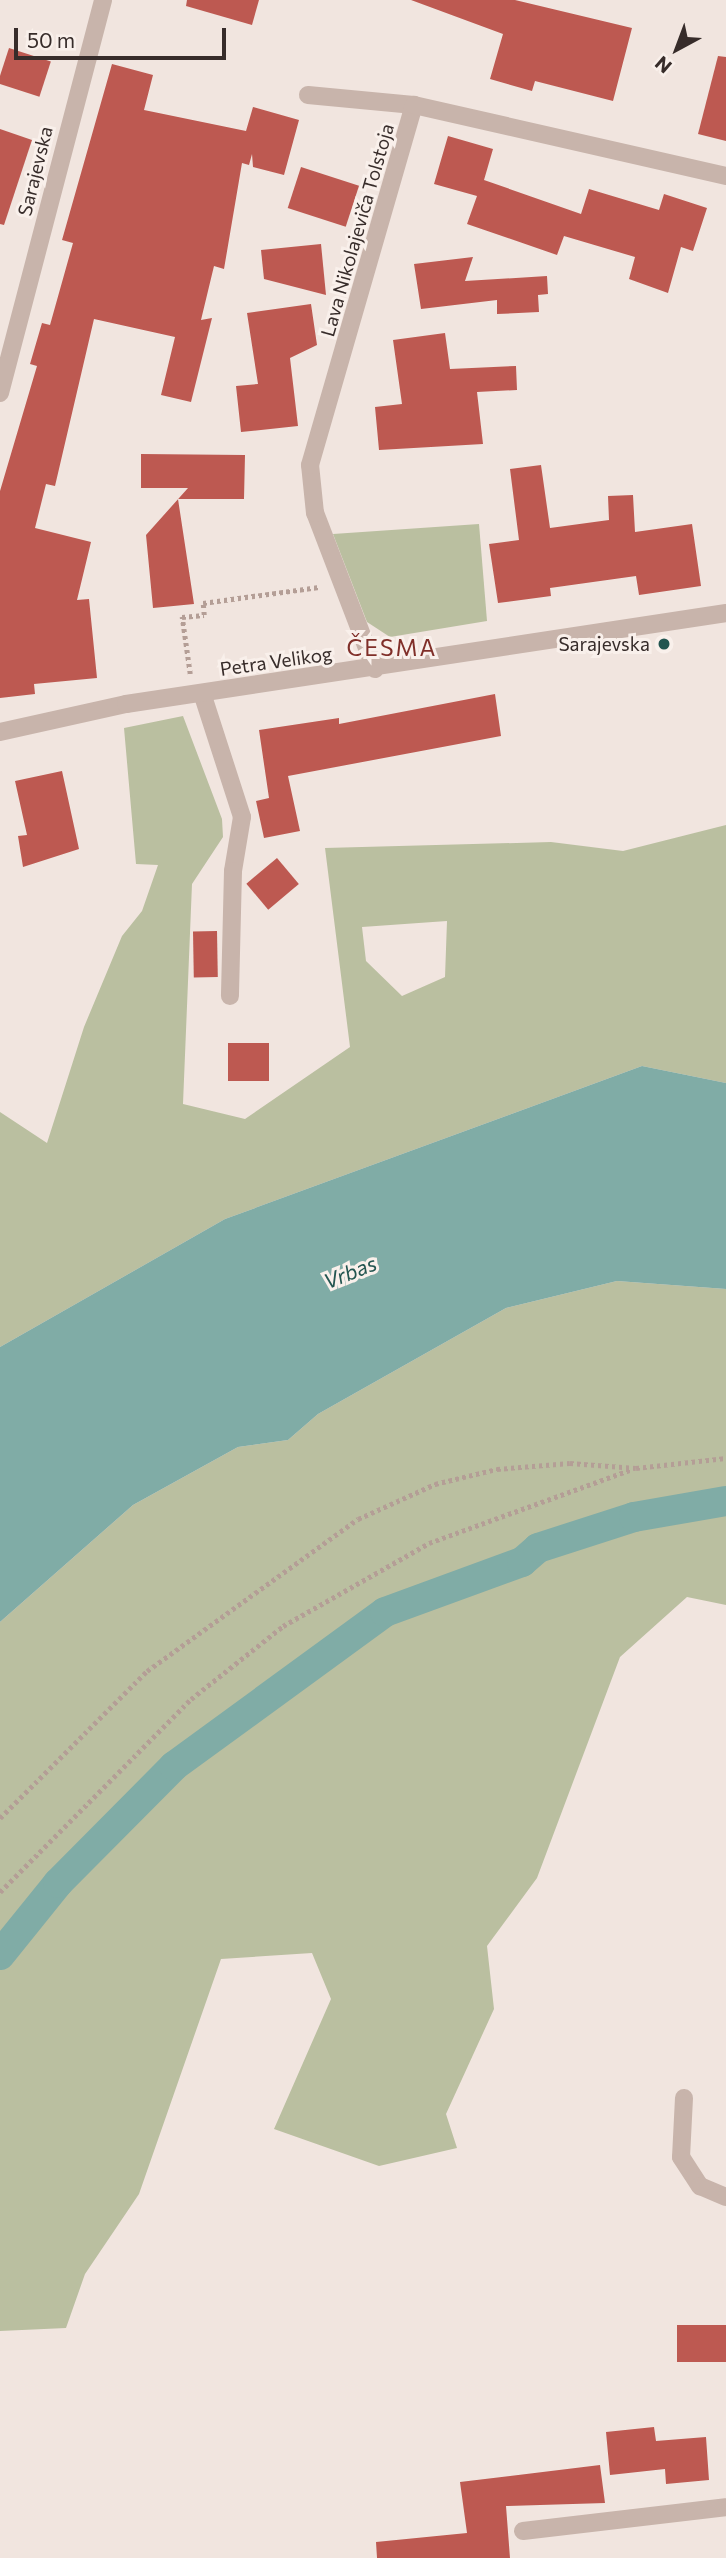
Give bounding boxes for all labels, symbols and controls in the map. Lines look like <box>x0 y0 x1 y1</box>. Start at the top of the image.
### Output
scale bar <box>18 14 229 58</box>
north arrow <box>642 14 712 84</box>
text: 50 m <box>27 27 75 52</box>
text: N <box>650 52 676 79</box>
street label: Lava Nikolajeviča Tolstoja <box>316 121 398 339</box>
street label: Sarajevska <box>13 124 57 218</box>
district label: ČESMA <box>347 633 437 661</box>
place label: Sarajevska <box>558 633 650 655</box>
marker: Sarajevska <box>656 636 672 652</box>
street label: Petra Velikog <box>218 642 334 680</box>
water label: Vrbas <box>320 1250 380 1294</box>

